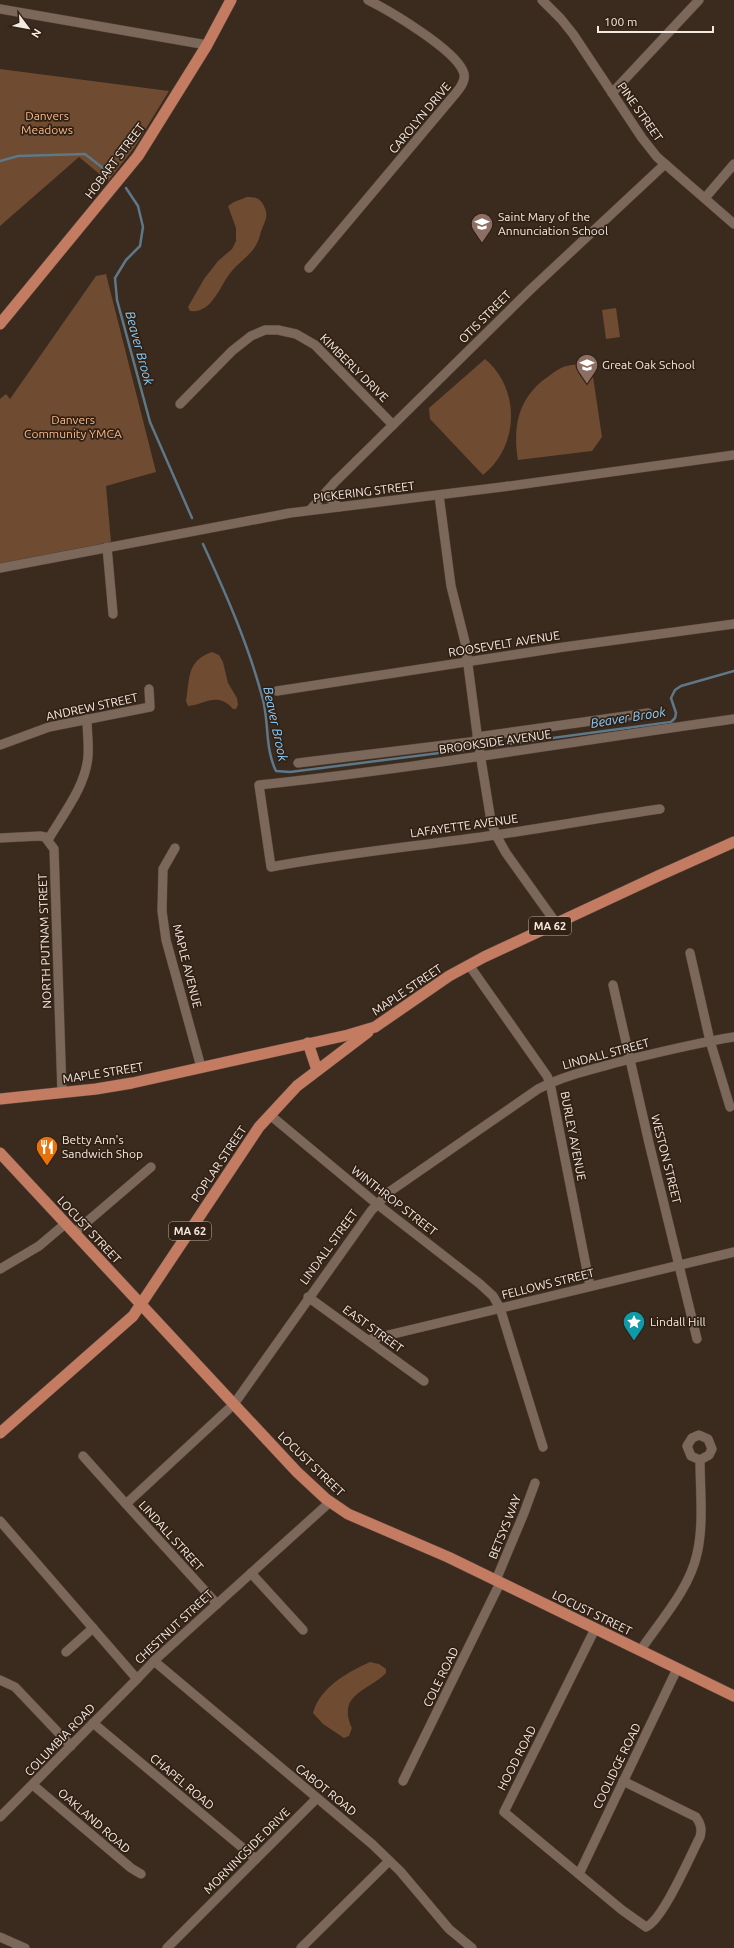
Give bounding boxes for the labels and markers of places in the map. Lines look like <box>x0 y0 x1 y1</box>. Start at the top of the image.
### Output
place label: Saint Mary of the Annunciation School <box>498 210 608 237</box>
school or university icon: Saint Mary of the Annunciation School <box>469 211 495 244</box>
school or university icon: Great Oak School <box>574 352 600 385</box>
place label: Great Oak School <box>602 358 695 371</box>
place label: Betty Ann's Sandwich Shop <box>62 1133 143 1160</box>
restaurant icon: Betty Ann's Sandwich Shop <box>34 1134 60 1167</box>
place icon: Lindall Hill <box>621 1309 647 1342</box>
place label: Lindall Hill <box>650 1315 706 1328</box>

